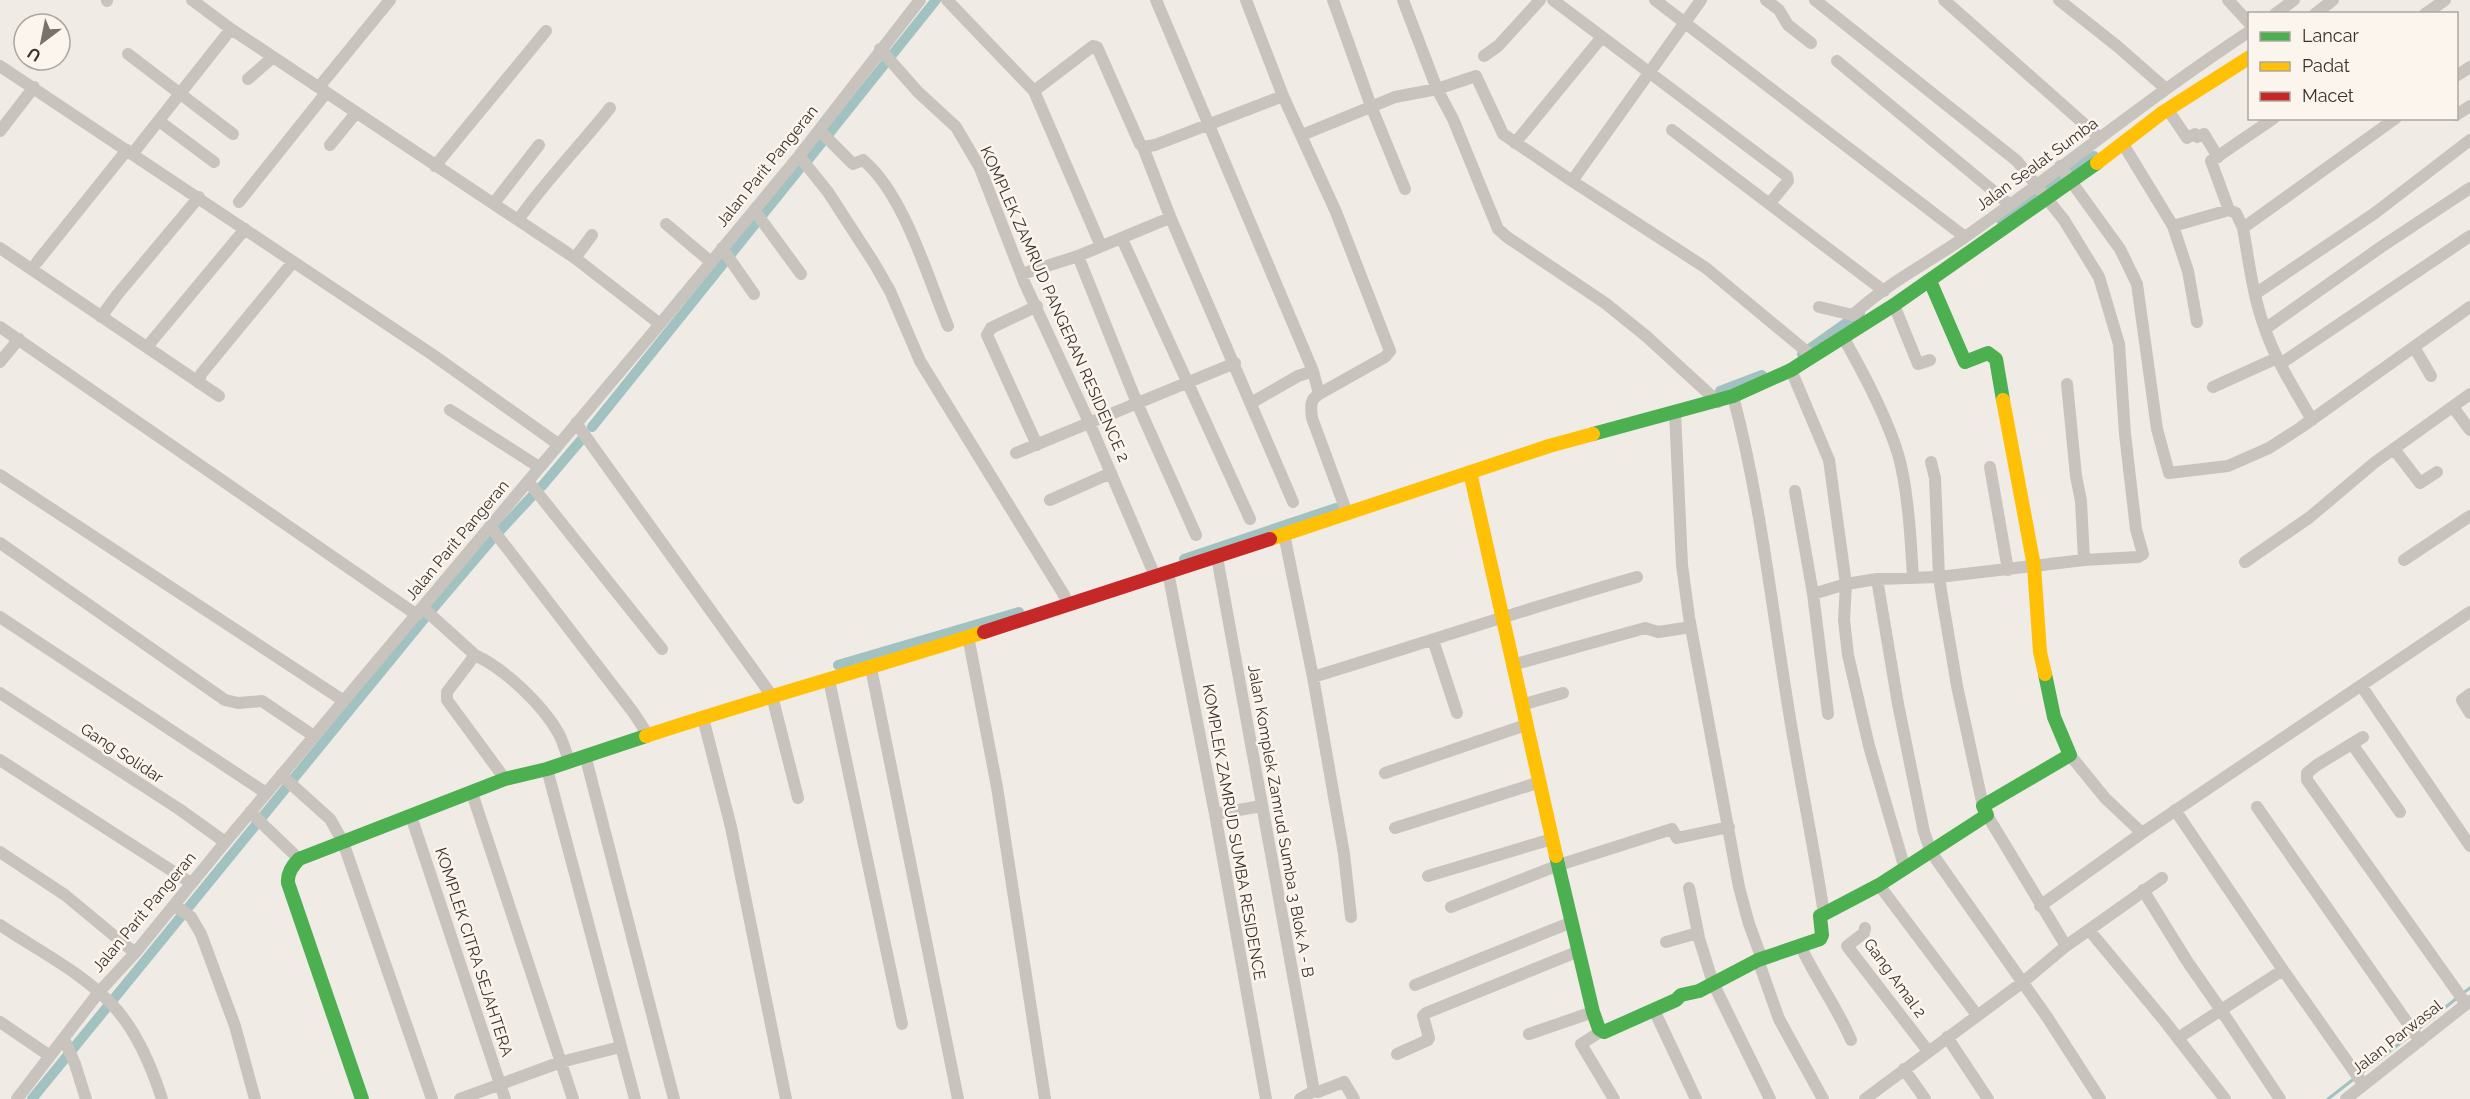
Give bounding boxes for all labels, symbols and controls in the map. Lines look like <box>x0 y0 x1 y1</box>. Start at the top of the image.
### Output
north arrow <box>12 12 72 72</box>
legend <box>2248 12 2458 120</box>
text: Lancar <box>2302 25 2359 46</box>
text: U <box>24 43 44 66</box>
text: Padat <box>2302 55 2350 76</box>
text: Macet <box>2302 85 2354 106</box>
street label: Jalan Parit Pangeran <box>712 101 822 231</box>
street label: Jalan Sealat Sumba <box>1973 114 2101 214</box>
street label: KOMPLEK ZAMRUD PANGERAN RESIDENCE 2 <box>976 143 1134 465</box>
street label: Jalan Parit Pangeran <box>401 476 513 604</box>
street label: Jalan Komplek Zamrud Sumba 3 Blok A - B <box>1244 663 1318 979</box>
street label: KOMPLEK ZAMRUD SUMBA RESIDENCE <box>1199 682 1269 982</box>
street label: Gang Solidar <box>77 719 167 787</box>
street label: KOMPLEK CITRA SEJAHTERA <box>431 845 517 1059</box>
street label: Jalan Parit Pangeran <box>88 848 200 976</box>
street label: Gang Amal 2 <box>1860 935 1930 1021</box>
street label: Jalan Parwasal <box>2348 995 2446 1078</box>

